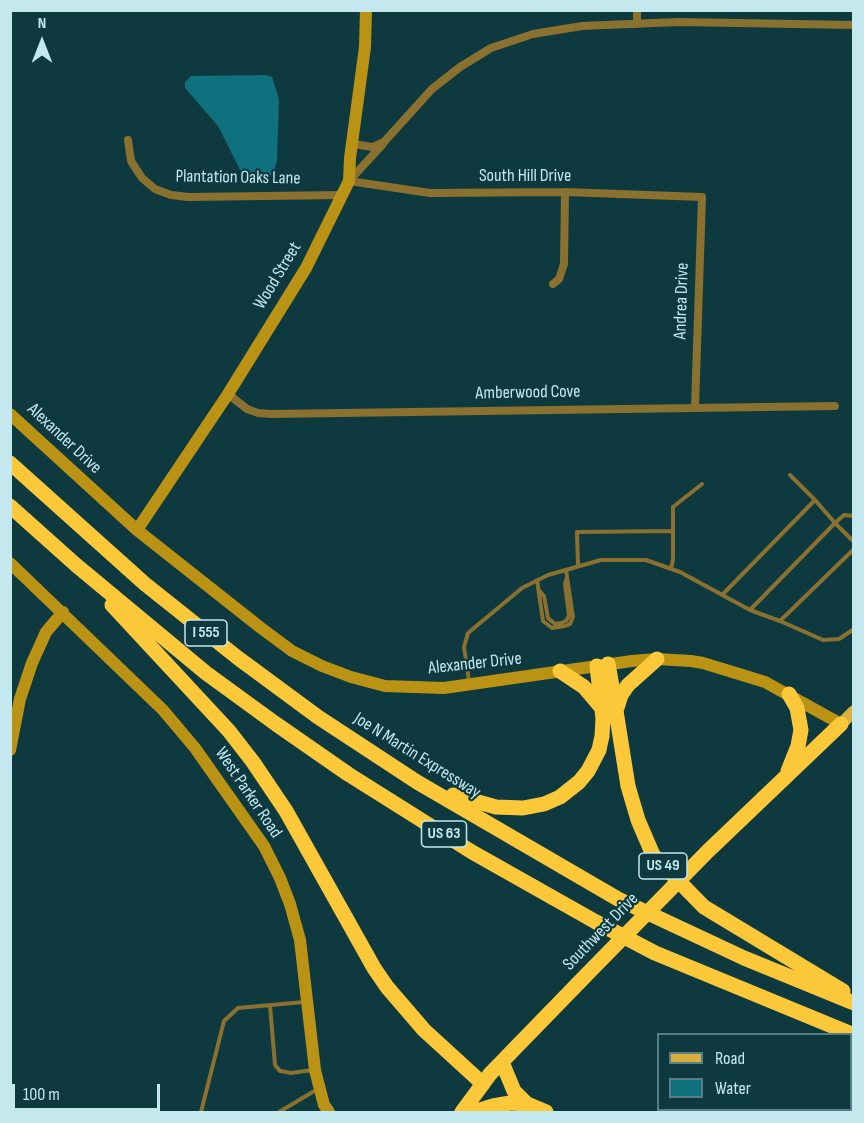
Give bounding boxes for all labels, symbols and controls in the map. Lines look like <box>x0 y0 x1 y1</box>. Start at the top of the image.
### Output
north arrow <box>12 12 72 72</box>
text: N <box>38 14 46 33</box>
street label: South Hill Drive <box>479 165 571 187</box>
street label: Plantation Oaks Lane <box>175 166 301 190</box>
street label: Wood Street <box>250 238 306 314</box>
street label: Andrea Drive <box>670 262 694 340</box>
street label: Amberwood Cove <box>475 381 581 405</box>
street label: Alexander Drive <box>22 399 106 479</box>
road number: I 555 <box>185 620 227 646</box>
street label: Alexander Drive <box>427 648 523 680</box>
street label: Joe N Martin Expressway <box>349 708 485 804</box>
street label: West Parker Road <box>210 744 286 842</box>
road number: US 63 <box>422 821 466 847</box>
road number: US 49 <box>639 853 687 879</box>
street label: Southwest Drive <box>559 889 643 975</box>
legend <box>657 1033 852 1111</box>
text: Road <box>715 1048 745 1069</box>
scale bar <box>15 1072 164 1110</box>
text: Water <box>715 1078 751 1099</box>
text: 100 m <box>23 1084 60 1105</box>

